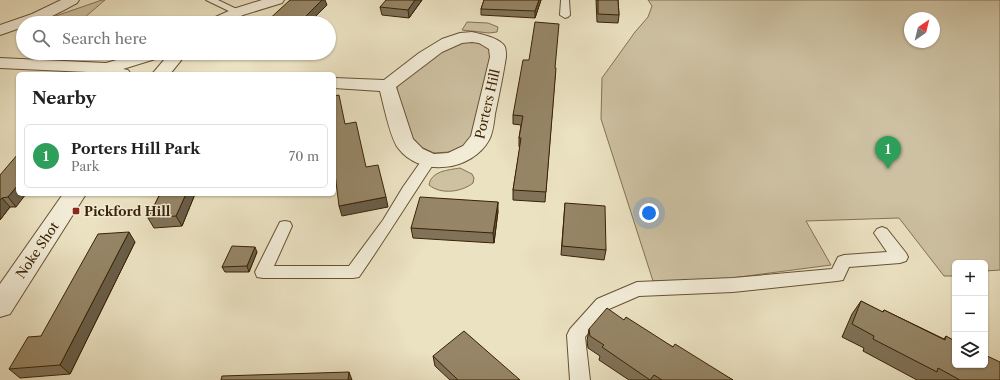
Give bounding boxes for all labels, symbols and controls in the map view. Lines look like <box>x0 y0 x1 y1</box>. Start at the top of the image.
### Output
north arrow <box>904 12 940 48</box>
search box <box>16 16 336 60</box>
icon: search <box>30 27 52 49</box>
text: Search here <box>62 29 147 48</box>
street label: Porters Hill <box>471 67 503 140</box>
text: Nearby <box>32 88 96 108</box>
pin: 1 <box>875 136 901 169</box>
text: Porters Hill Park <box>71 139 200 158</box>
text: 1 <box>43 148 49 164</box>
text: 70 m <box>289 148 319 164</box>
text: Park <box>71 158 99 174</box>
place label: Pickford Hill <box>84 203 171 219</box>
your location <box>639 203 659 223</box>
marker: Pickford Hill <box>71 206 81 216</box>
street label: Noke Shot <box>12 218 62 281</box>
map controls <box>952 260 988 368</box>
button: + <box>952 260 988 296</box>
button: − <box>952 296 988 332</box>
button: layers <box>952 332 988 368</box>

